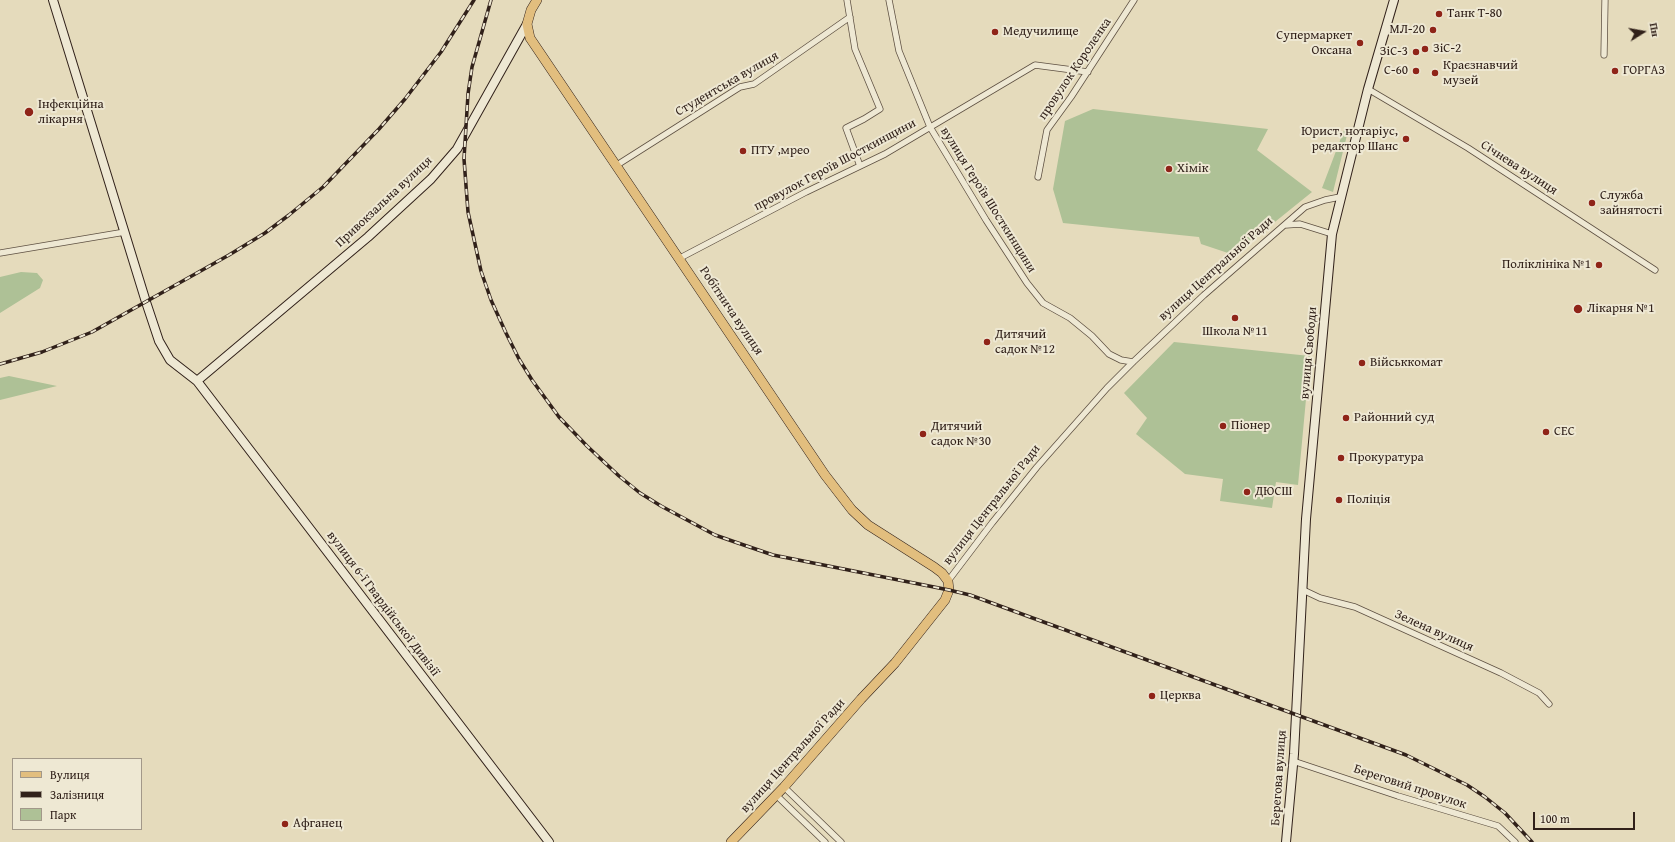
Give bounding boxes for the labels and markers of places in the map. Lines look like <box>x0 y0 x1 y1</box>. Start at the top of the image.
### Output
place label: Танк Т-80 <box>1447 6 1502 22</box>
marker: Танк Т-80 <box>1434 9 1444 19</box>
place label: МЛ-20 <box>1390 22 1425 38</box>
place label: Медучилище <box>1003 24 1079 40</box>
marker: МЛ-20 <box>1428 25 1438 35</box>
marker: Медучилище <box>990 27 1000 37</box>
place label: Супермаркет Оксана <box>1276 28 1352 59</box>
marker: Супермаркет Оксана <box>1355 38 1365 48</box>
place label: ЗіС-2 <box>1433 41 1461 57</box>
place label: ЗіС-3 <box>1380 44 1408 60</box>
marker: ЗіС-2 <box>1420 44 1430 54</box>
marker: ЗіС-3 <box>1411 47 1421 57</box>
place label: Краєзнавчий музей <box>1443 58 1518 89</box>
place label: С-60 <box>1384 63 1408 79</box>
place label: ГОРГАЗ <box>1623 63 1665 79</box>
marker: С-60 <box>1411 66 1421 76</box>
marker: ГОРГАЗ <box>1610 66 1620 76</box>
marker: Краєзнавчий музей <box>1430 68 1440 78</box>
place label: Інфекційна лікарня <box>38 97 104 128</box>
marker: Інфекційна лікарня <box>23 106 35 118</box>
place label: Юрист, нотаріус, редактор Шанс <box>1301 124 1398 155</box>
marker: Юрист, нотаріус, редактор Шанс <box>1401 134 1411 144</box>
place label: ПТУ ,мрео <box>751 143 810 159</box>
marker: ПТУ ,мрео <box>738 146 748 156</box>
place label: Хімік <box>1177 161 1208 177</box>
marker: Хімік <box>1164 164 1174 174</box>
place label: Служба зайнятості <box>1600 188 1662 219</box>
marker: Служба зайнятості <box>1587 198 1597 208</box>
place label: Поліклініка №1 <box>1502 257 1591 273</box>
marker: Поліклініка №1 <box>1594 260 1604 270</box>
place label: Лікарня №1 <box>1587 301 1654 317</box>
marker: Лікарня №1 <box>1572 303 1584 315</box>
marker: Школа №11 <box>1230 313 1240 323</box>
place label: Школа №11 <box>1202 324 1268 340</box>
place label: Дитячий садок №12 <box>995 327 1055 358</box>
marker: Дитячий садок №12 <box>982 337 992 347</box>
place label: Військкомат <box>1370 355 1443 371</box>
marker: Військкомат <box>1357 358 1367 368</box>
place label: Районний суд <box>1354 410 1434 426</box>
marker: Районний суд <box>1341 413 1351 423</box>
place label: Піонер <box>1231 418 1270 434</box>
place label: Дитячий садок №30 <box>931 419 991 450</box>
marker: Піонер <box>1218 421 1228 431</box>
place label: СЕС <box>1554 424 1575 440</box>
marker: СЕС <box>1541 427 1551 437</box>
marker: Дитячий садок №30 <box>918 429 928 439</box>
place label: Прокуратура <box>1349 450 1424 466</box>
marker: Прокуратура <box>1336 453 1346 463</box>
place label: ДЮСШ <box>1255 484 1292 500</box>
marker: ДЮСШ <box>1242 487 1252 497</box>
place label: Поліція <box>1347 492 1390 508</box>
marker: Поліція <box>1334 495 1344 505</box>
place label: Церква <box>1160 688 1201 704</box>
marker: Церква <box>1147 691 1157 701</box>
place label: Афганец <box>293 816 342 832</box>
marker: Афганец <box>280 819 290 829</box>

